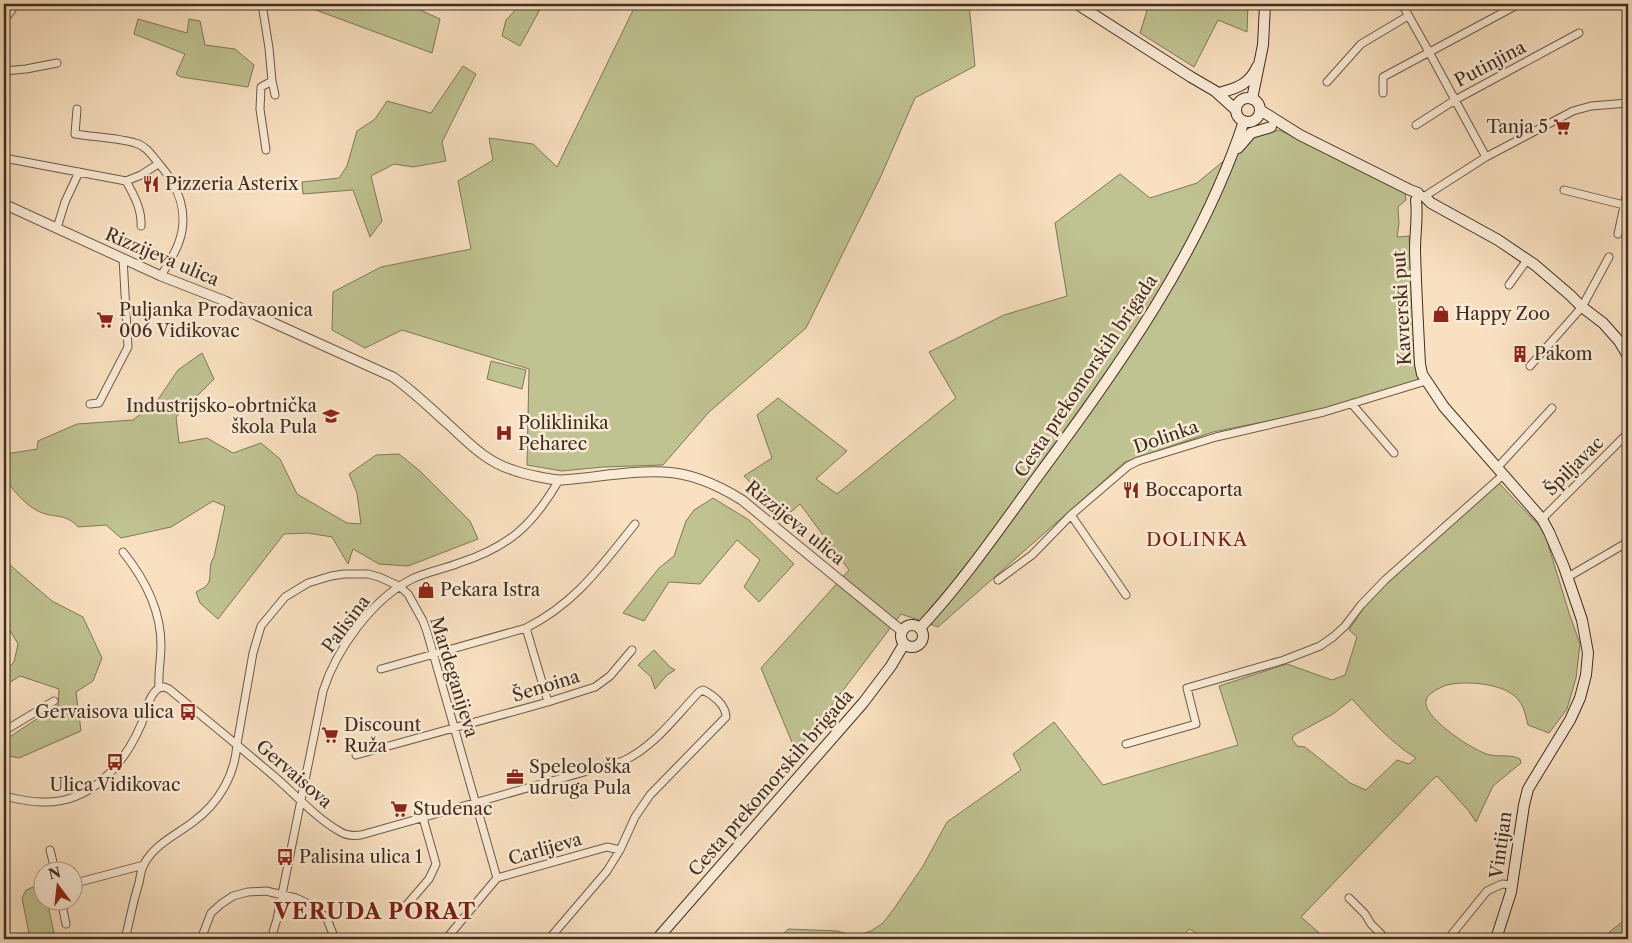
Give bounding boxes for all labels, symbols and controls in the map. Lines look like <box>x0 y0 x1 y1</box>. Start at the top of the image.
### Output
street label: Putinjina <box>1451 36 1530 92</box>
place label: Tanja 5 <box>1487 116 1548 138</box>
supermarket icon: Tanja 5 <box>1552 117 1572 137</box>
place label: Pizzeria Asterix <box>165 173 299 195</box>
restaurant icon: Pizzeria Asterix <box>141 174 161 194</box>
street label: Rizzijeva ulica <box>102 223 223 291</box>
street label: Kavrerski put <box>1388 249 1416 366</box>
street label: Cesta prekomorskih brigada <box>1010 270 1162 482</box>
place label: Puljanka Prodavaonica 006 Vidikovac <box>119 299 314 342</box>
place label: Happy Zoo <box>1455 303 1550 325</box>
shop icon: Happy Zoo <box>1431 304 1451 324</box>
supermarket icon: Puljanka Prodavaonica 006 Vidikovac <box>95 310 115 330</box>
place label: Pakom <box>1534 343 1593 365</box>
building icon: Pakom <box>1510 344 1530 364</box>
place label: Industrijsko-obrtnička škola Pula <box>126 395 318 438</box>
school or university icon: Industrijsko-obrtnička škola Pula <box>321 406 341 426</box>
place label: Poliklinika Peharec <box>518 412 609 455</box>
street label: Dolinka <box>1131 415 1202 458</box>
hospital icon: Poliklinika Peharec <box>494 423 514 443</box>
street label: Špiljavac <box>1538 430 1608 500</box>
street label: Rizzijeva ulica <box>741 476 850 570</box>
place label: Boccaporta <box>1145 479 1243 501</box>
restaurant icon: Boccaporta <box>1121 480 1141 500</box>
district label: DOLINKA <box>1146 528 1248 551</box>
place label: Pekara Istra <box>440 579 541 601</box>
shop icon: Pekara Istra <box>416 580 436 600</box>
street label: Palisina <box>317 591 375 657</box>
street label: Mardeganijeva <box>425 614 483 741</box>
street label: Šenoina <box>509 663 583 707</box>
street label: Cesta prekomorskih brigada <box>684 685 858 881</box>
place label: Gervaisova ulica <box>35 701 175 723</box>
bus stop icon: Gervaisova ulica <box>178 702 198 722</box>
place label: Discount Ruža <box>344 714 422 757</box>
supermarket icon: Discount Ruža <box>320 725 340 745</box>
street label: Gervaisova <box>252 735 337 813</box>
bus stop icon: Ulica Vidikovac <box>105 752 125 772</box>
place label: Speleološka udruga Pula <box>529 756 632 799</box>
office icon: Speleološka udruga Pula <box>505 767 525 787</box>
place label: Ulica Vidikovac <box>50 774 180 796</box>
place label: Studenac <box>413 798 493 820</box>
supermarket icon: Studenac <box>389 799 409 819</box>
street label: Vintijan <box>1485 810 1517 881</box>
street label: Carlijeva <box>506 828 585 870</box>
place label: Palisina ulica 1 <box>299 846 423 868</box>
bus stop icon: Palisina ulica 1 <box>275 847 295 867</box>
north arrow <box>32 860 82 910</box>
text: N <box>46 863 63 884</box>
district label: VERUDA PORAT <box>273 898 476 925</box>

